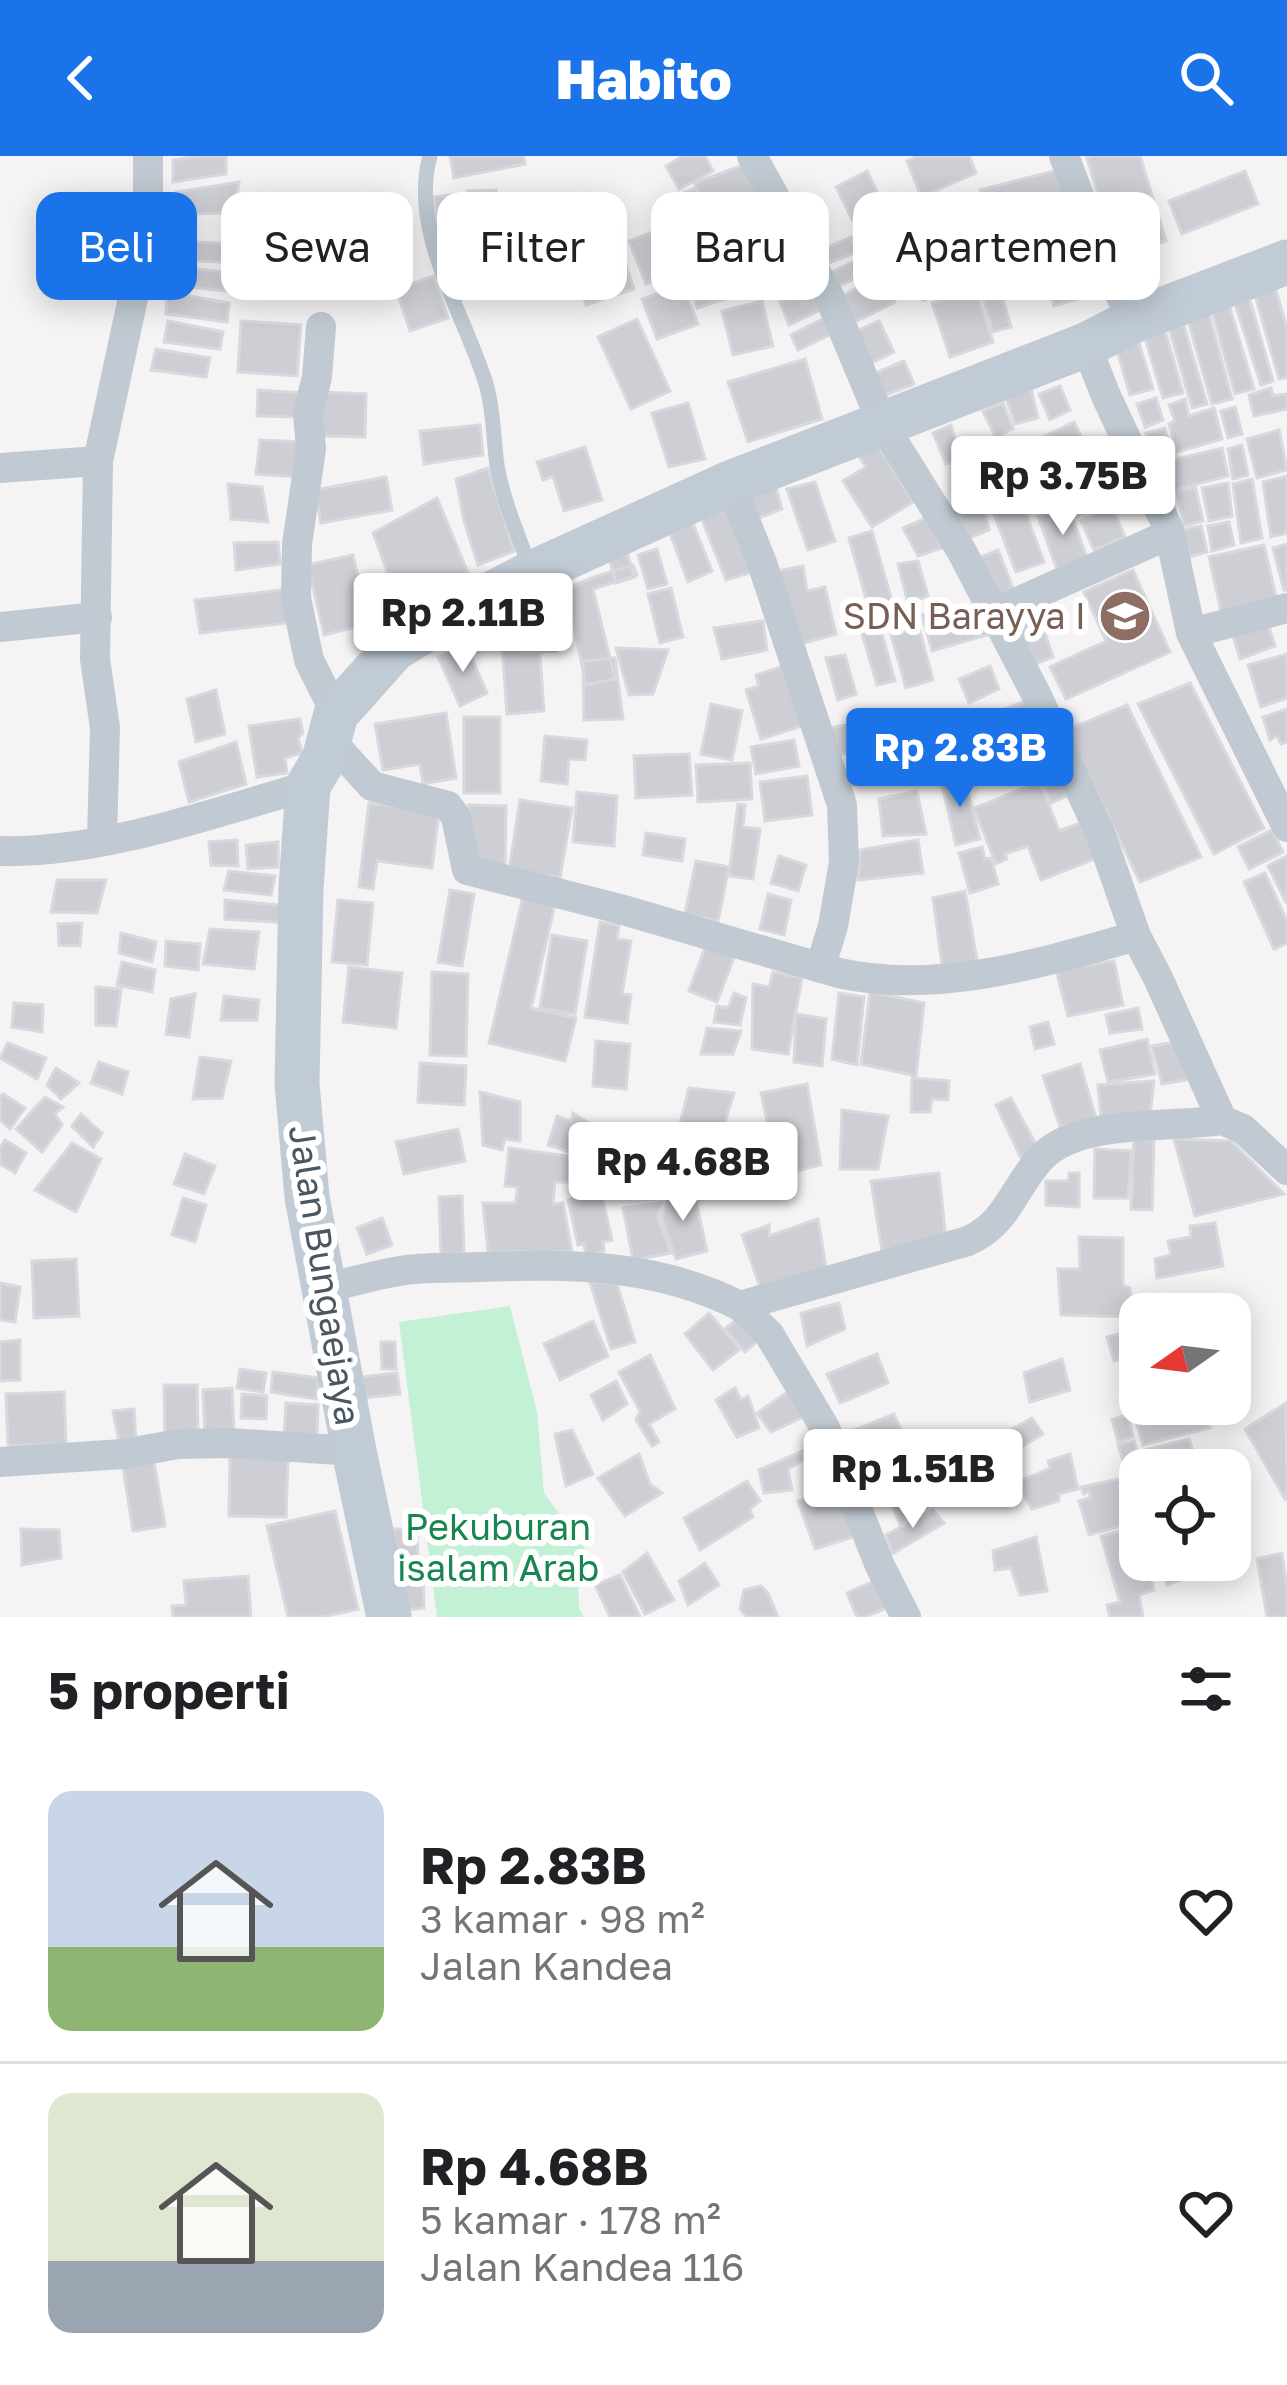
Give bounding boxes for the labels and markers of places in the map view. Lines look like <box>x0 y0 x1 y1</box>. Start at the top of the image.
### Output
pin: Rp 3.75B <box>939 436 1187 538</box>
pin: Rp 2.11B <box>339 573 587 675</box>
school or university icon: SDN Barayya I <box>1097 588 1153 644</box>
place label: SDN Barayya I <box>843 594 1086 637</box>
pin: Rp 2.83B <box>836 708 1084 810</box>
pin: Rp 4.68B <box>559 1122 807 1224</box>
pin: Rp 1.51B <box>789 1429 1037 1531</box>

